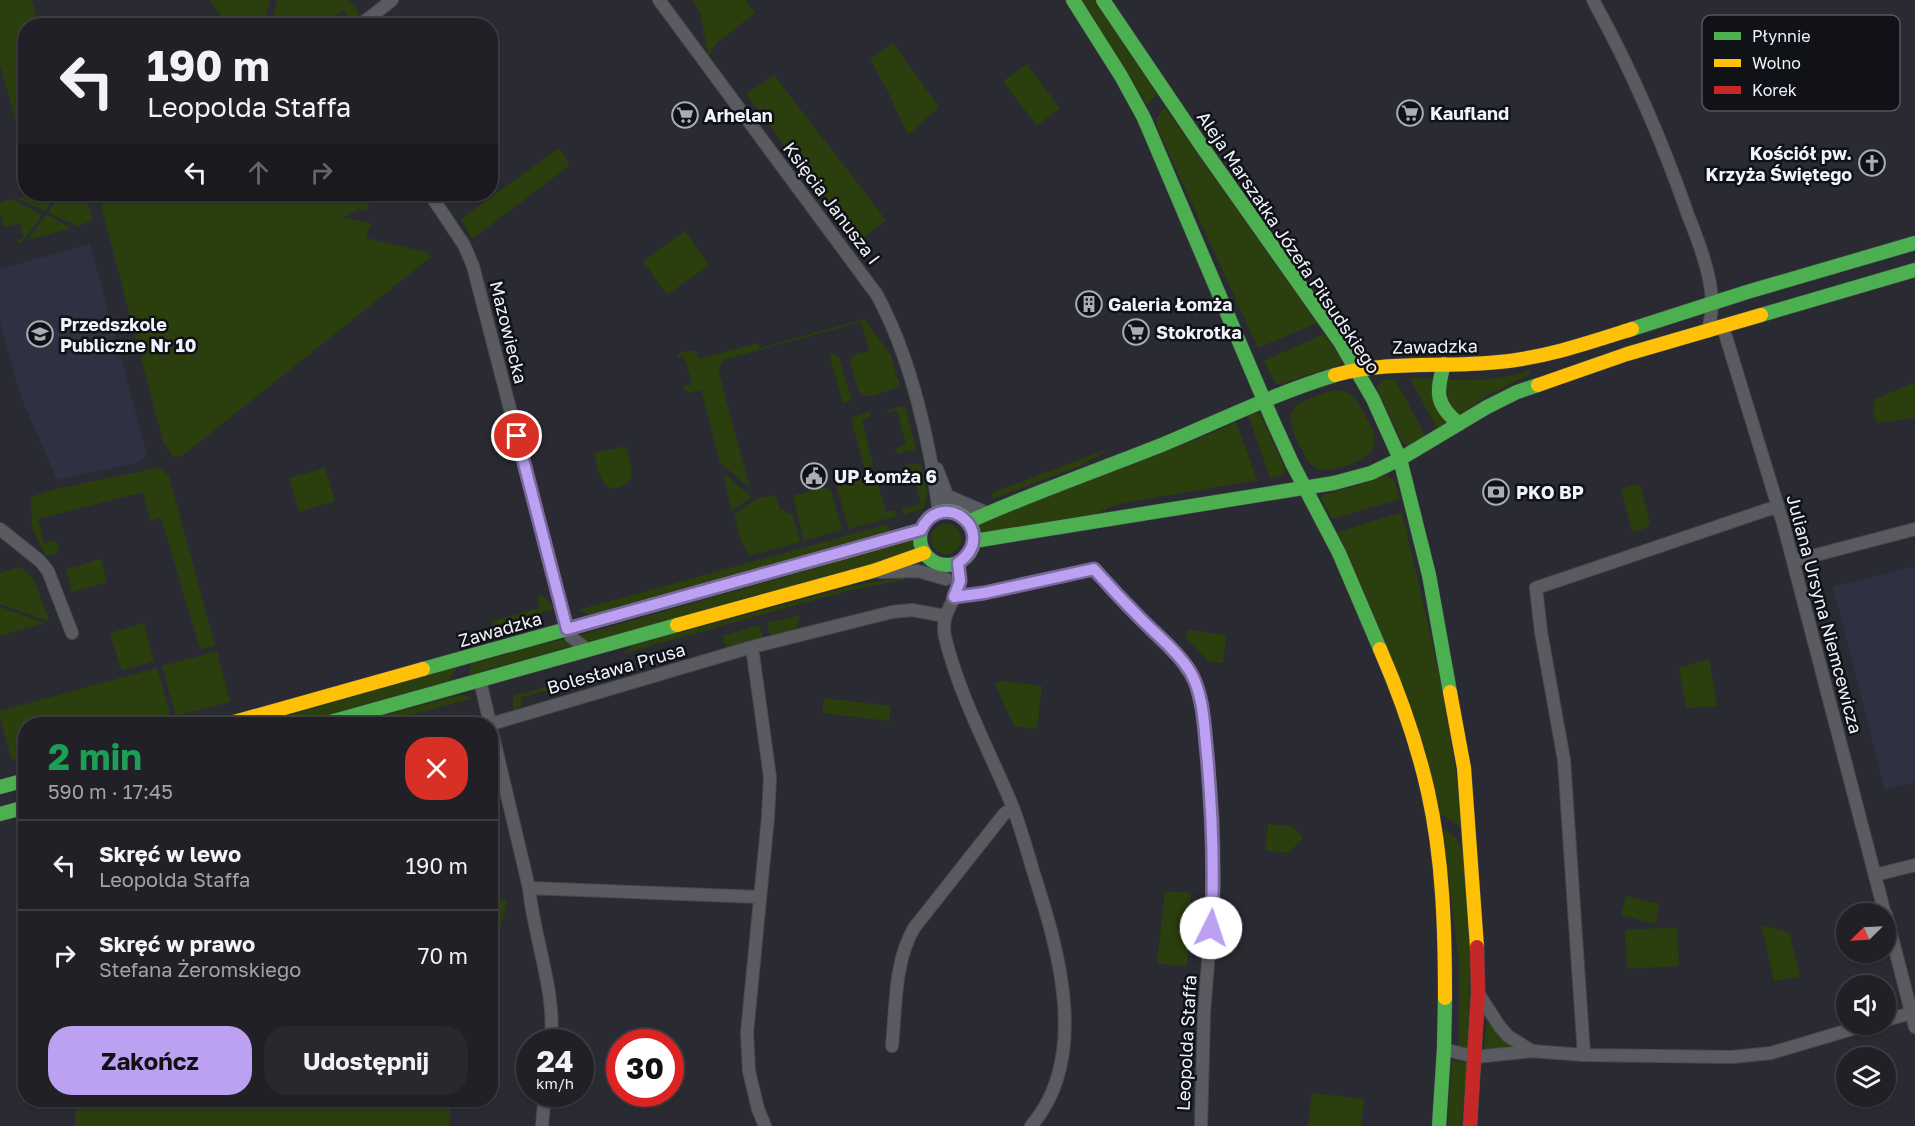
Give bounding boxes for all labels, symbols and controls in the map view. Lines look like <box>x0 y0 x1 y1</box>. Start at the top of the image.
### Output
legend <box>1702 15 1900 111</box>
text: Płynnie <box>1752 26 1810 46</box>
text: 190 m <box>147 40 270 90</box>
icon: left <box>48 42 126 120</box>
text: Wolno <box>1752 53 1801 73</box>
text: Korek <box>1752 80 1797 100</box>
text: Leopolda Staffa <box>147 91 351 123</box>
supermarket icon: Kaufland <box>1395 98 1425 128</box>
supermarket icon: Arhelan <box>670 100 700 130</box>
place label: Kaufland <box>1430 102 1509 124</box>
place label: Arhelan <box>704 104 773 126</box>
street label: Aleja Marszałka Józefa Piłsudskiego <box>1193 107 1385 377</box>
street label: Księcia Janusza I <box>779 137 885 269</box>
place label: Kościół pw. Krzyża Świętego <box>1706 142 1852 185</box>
church icon: Kościół pw. Krzyża Świętego <box>1857 148 1887 178</box>
icon: left <box>179 156 212 189</box>
icon: ahead <box>242 156 275 189</box>
icon: right <box>305 156 338 189</box>
street label: Mazowiecka <box>486 278 532 386</box>
building icon: Galeria Łomża <box>1074 289 1104 319</box>
place label: Galeria Łomża <box>1108 293 1232 315</box>
place label: Przedszkole Publiczne Nr 10 <box>60 313 197 356</box>
supermarket icon: Stokrotka <box>1121 317 1151 347</box>
school or university icon: Przedszkole Publiczne Nr 10 <box>25 319 55 349</box>
place label: Stokrotka <box>1156 321 1242 343</box>
street label: Zawadzka <box>1392 334 1478 358</box>
pin <box>491 410 542 461</box>
icon: arrive <box>500 419 533 452</box>
public building icon: UP Łomża 6 <box>799 461 829 491</box>
place label: UP Łomża 6 <box>834 465 937 487</box>
bank icon: PKO BP <box>1481 477 1511 507</box>
place label: PKO BP <box>1516 481 1584 503</box>
street label: Juliana Ursyna Niemcewicza <box>1782 492 1868 736</box>
street label: Zawadzka <box>456 607 544 651</box>
street label: Bolesława Prusa <box>544 638 688 698</box>
text: 2 min <box>48 735 142 778</box>
button: close <box>405 737 468 800</box>
text: 590 m · 17:45 <box>48 779 173 803</box>
text: Skręć w lewo <box>99 840 241 867</box>
icon: left <box>48 849 81 882</box>
text: 190 m <box>405 852 468 879</box>
text: Leopolda Staffa <box>99 867 250 891</box>
position arrow <box>1179 896 1243 960</box>
north arrow <box>1836 903 1896 963</box>
map controls <box>1836 903 1896 1107</box>
text: Skręć w prawo <box>99 930 255 957</box>
icon: right <box>48 939 81 972</box>
text: 70 m <box>418 942 468 969</box>
text: Stefana Żeromskiego <box>99 957 301 981</box>
street label: Leopolda Staffa <box>1171 974 1201 1112</box>
button: sound <box>1836 975 1896 1035</box>
button: Zakończ <box>48 1026 252 1095</box>
button: Udostępnij <box>264 1026 468 1095</box>
speed limit sign: 30 <box>606 1029 684 1107</box>
text: 24 <box>536 1043 574 1079</box>
button: layers <box>1836 1047 1896 1107</box>
text: km/h <box>536 1074 574 1092</box>

